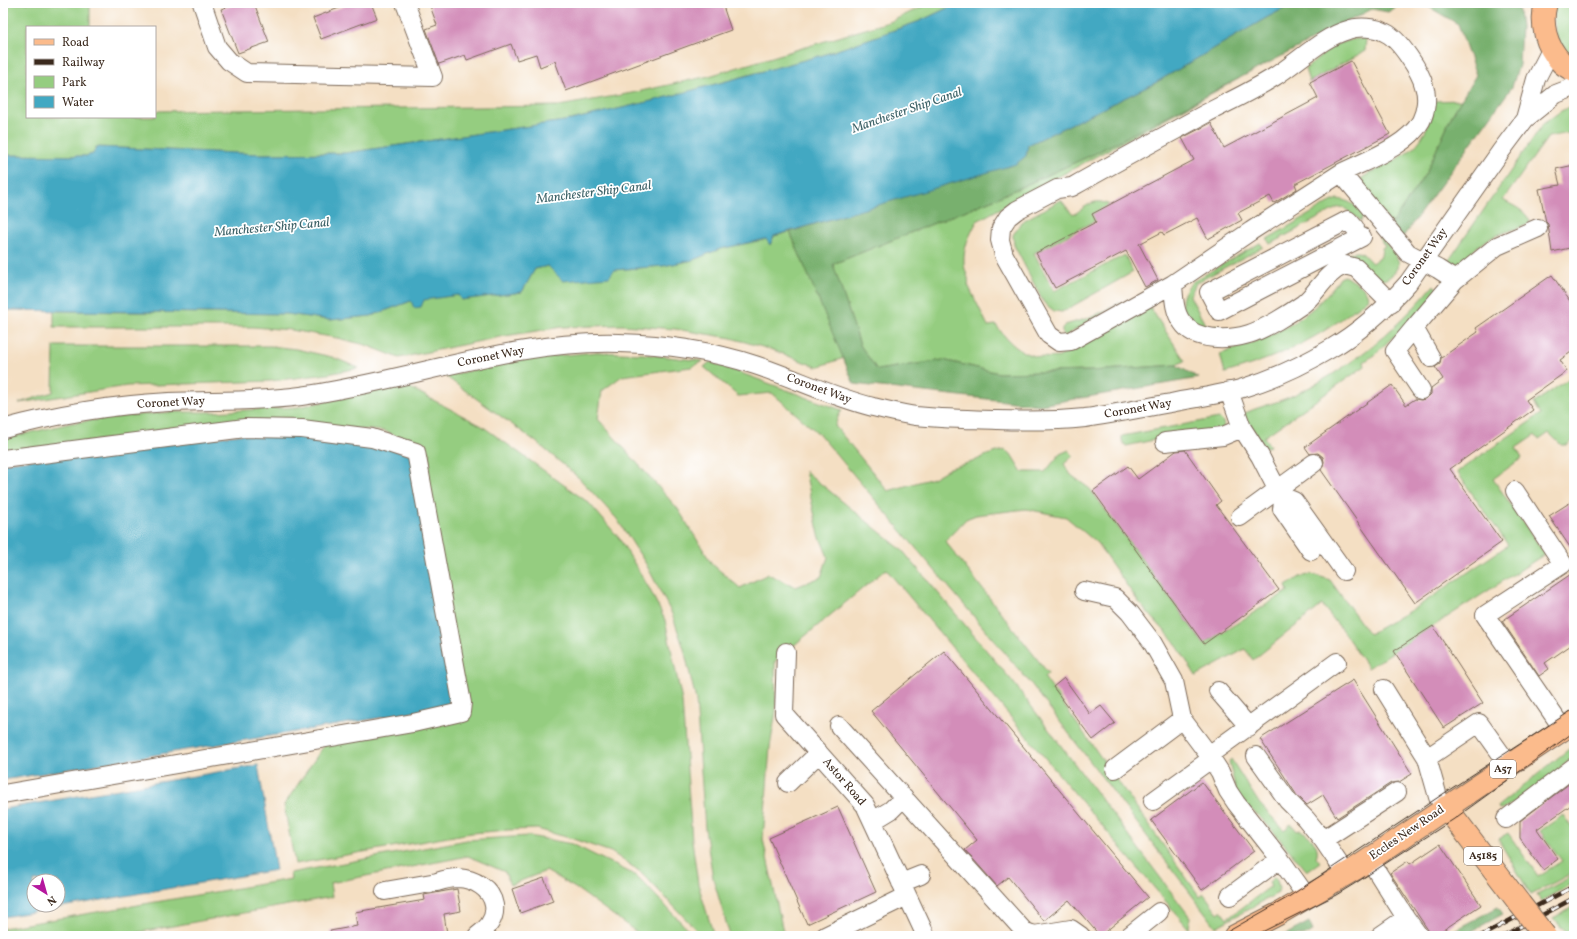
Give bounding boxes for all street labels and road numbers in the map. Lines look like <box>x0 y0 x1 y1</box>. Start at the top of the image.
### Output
street label: Coronet Way <box>1399 224 1452 289</box>
street label: Coronet Way <box>456 343 526 371</box>
street label: Coronet Way <box>784 370 854 408</box>
street label: Coronet Way <box>137 393 206 413</box>
street label: Coronet Way <box>1103 395 1173 423</box>
street label: Astor Road <box>819 755 869 810</box>
road number: A57 <box>1490 760 1516 778</box>
street label: Eccles New Road <box>1366 802 1448 864</box>
road number: A5185 <box>1464 847 1502 865</box>

